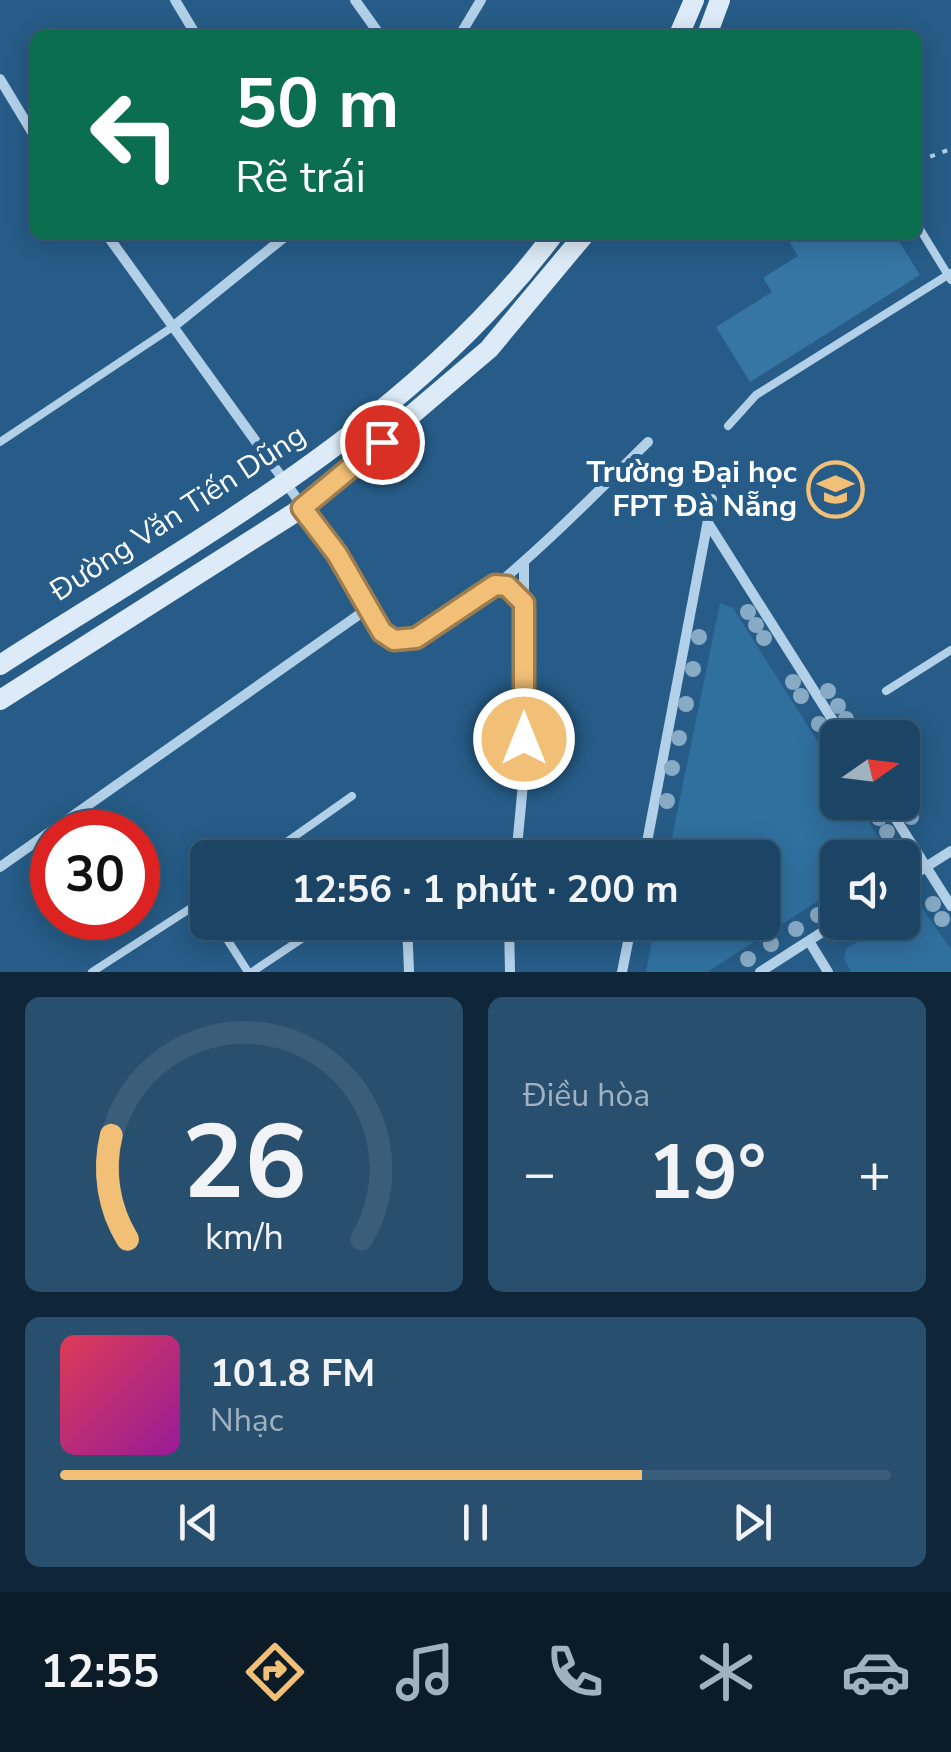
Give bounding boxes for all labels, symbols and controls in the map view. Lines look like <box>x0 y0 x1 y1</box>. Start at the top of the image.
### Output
text: 50 m <box>235 56 399 152</box>
icon: left <box>70 70 200 200</box>
text: Rẽ trái <box>235 147 366 208</box>
pin <box>340 400 425 485</box>
street label: Đường Văn Tiến Dũng <box>41 415 314 612</box>
icon: arrive <box>355 415 410 470</box>
place label: Trường Đại học FPT Đà Nẵng <box>587 452 797 527</box>
school or university icon: Trường Đại học FPT Đà Nẵng <box>806 459 866 519</box>
position arrow <box>472 687 576 791</box>
north arrow <box>820 720 920 820</box>
map controls <box>820 720 920 940</box>
speed limit sign: 30 <box>30 810 160 940</box>
button: sound <box>820 840 920 940</box>
text: 12:56 · 1 phút · 200 m <box>291 864 679 915</box>
text: Điều hòa <box>523 1074 650 1117</box>
text: 26 <box>182 1092 306 1234</box>
text: 19° <box>648 1122 766 1224</box>
text: − <box>523 1136 556 1211</box>
text: + <box>858 1136 891 1211</box>
text: km/h <box>205 1213 283 1262</box>
text: 101.8 FM <box>210 1348 375 1399</box>
text: Nhạc <box>210 1399 284 1442</box>
icon: previous <box>171 1495 226 1550</box>
icon: pause <box>448 1495 503 1550</box>
icon: next <box>725 1495 780 1550</box>
icon: directions <box>240 1637 310 1707</box>
icon: music <box>390 1637 460 1707</box>
icon: phone <box>540 1637 610 1707</box>
icon: climate <box>691 1637 761 1707</box>
icon: car <box>841 1637 911 1707</box>
text: 12:55 <box>40 1642 159 1703</box>

